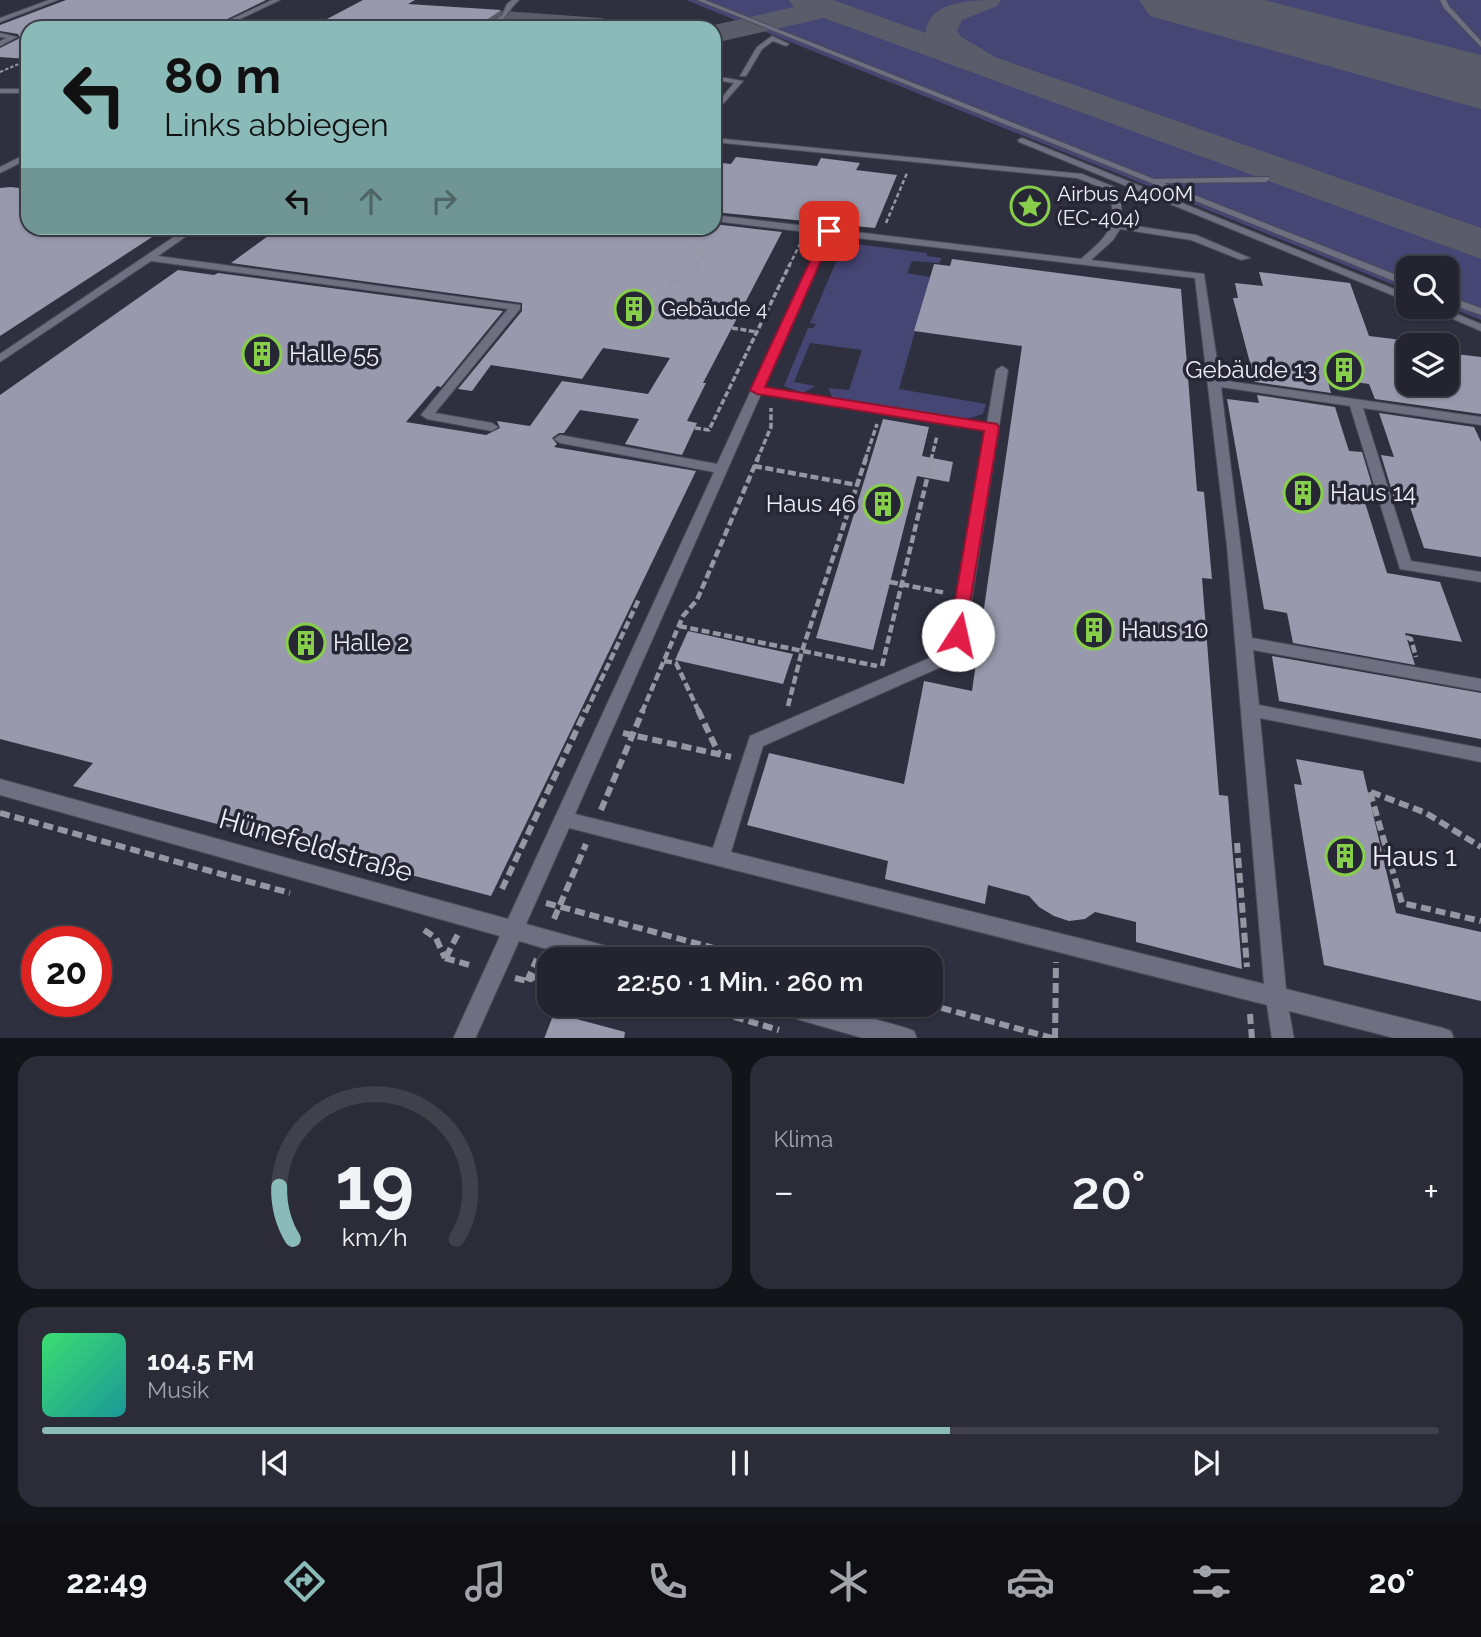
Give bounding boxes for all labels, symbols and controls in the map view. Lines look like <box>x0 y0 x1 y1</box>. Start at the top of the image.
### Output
text: 80 m <box>164 47 281 104</box>
icon: left <box>49 49 140 140</box>
text: Links abbiegen <box>164 106 389 143</box>
place label: Airbus A400M (EC-404) <box>1057 181 1193 230</box>
icon: left <box>279 182 317 220</box>
icon: ahead <box>352 182 390 220</box>
icon: right <box>425 182 463 220</box>
place icon: Airbus A400M (EC-404) <box>1009 185 1051 227</box>
pin <box>799 201 859 261</box>
icon: arrive <box>810 212 848 250</box>
map controls <box>1396 256 1459 396</box>
button: search <box>1396 256 1459 319</box>
building icon: Gebäude 4 <box>613 288 655 330</box>
place label: Gebäude 4 <box>661 296 767 321</box>
building icon: Halle 55 <box>241 333 283 375</box>
button: layers <box>1396 333 1459 396</box>
place label: Halle 55 <box>289 339 379 368</box>
building icon: Gebäude 13 <box>1323 349 1365 391</box>
place label: Gebäude 13 <box>1185 355 1317 384</box>
building icon: Haus 14 <box>1282 472 1324 514</box>
place label: Haus 14 <box>1330 478 1416 507</box>
building icon: Haus 46 <box>862 483 904 525</box>
place label: Haus 46 <box>766 489 856 518</box>
position arrow <box>921 598 995 672</box>
building icon: Haus 10 <box>1073 609 1115 651</box>
place label: Haus 10 <box>1121 615 1209 644</box>
building icon: Halle 2 <box>285 622 327 664</box>
place label: Halle 2 <box>333 628 409 657</box>
street label: Hünefeldstraße <box>215 802 417 889</box>
building icon: Haus 1 <box>1324 835 1366 877</box>
place label: Haus 1 <box>1372 840 1457 873</box>
speed limit sign: 20 <box>21 926 112 1017</box>
text: 22:50 · 1 Min. · 260 m <box>617 967 863 997</box>
text: Klima <box>774 1125 833 1152</box>
text: 19 <box>335 1141 414 1226</box>
text: 20° <box>1072 1160 1146 1221</box>
text: − <box>774 1169 794 1214</box>
text: + <box>1423 1169 1439 1214</box>
text: km/h <box>342 1221 408 1251</box>
text: 104.5 FM <box>147 1346 255 1376</box>
text: Musik <box>147 1376 209 1403</box>
icon: previous <box>256 1444 294 1482</box>
icon: pause <box>721 1444 759 1482</box>
icon: next <box>1187 1444 1225 1482</box>
icon: directions <box>280 1557 329 1606</box>
icon: music <box>461 1557 510 1606</box>
icon: phone <box>643 1557 692 1606</box>
icon: climate <box>824 1557 873 1606</box>
icon: car <box>1006 1557 1055 1606</box>
icon: filters <box>1187 1557 1236 1606</box>
text: 22:49 <box>66 1563 147 1600</box>
text: 20° <box>1368 1563 1415 1600</box>

